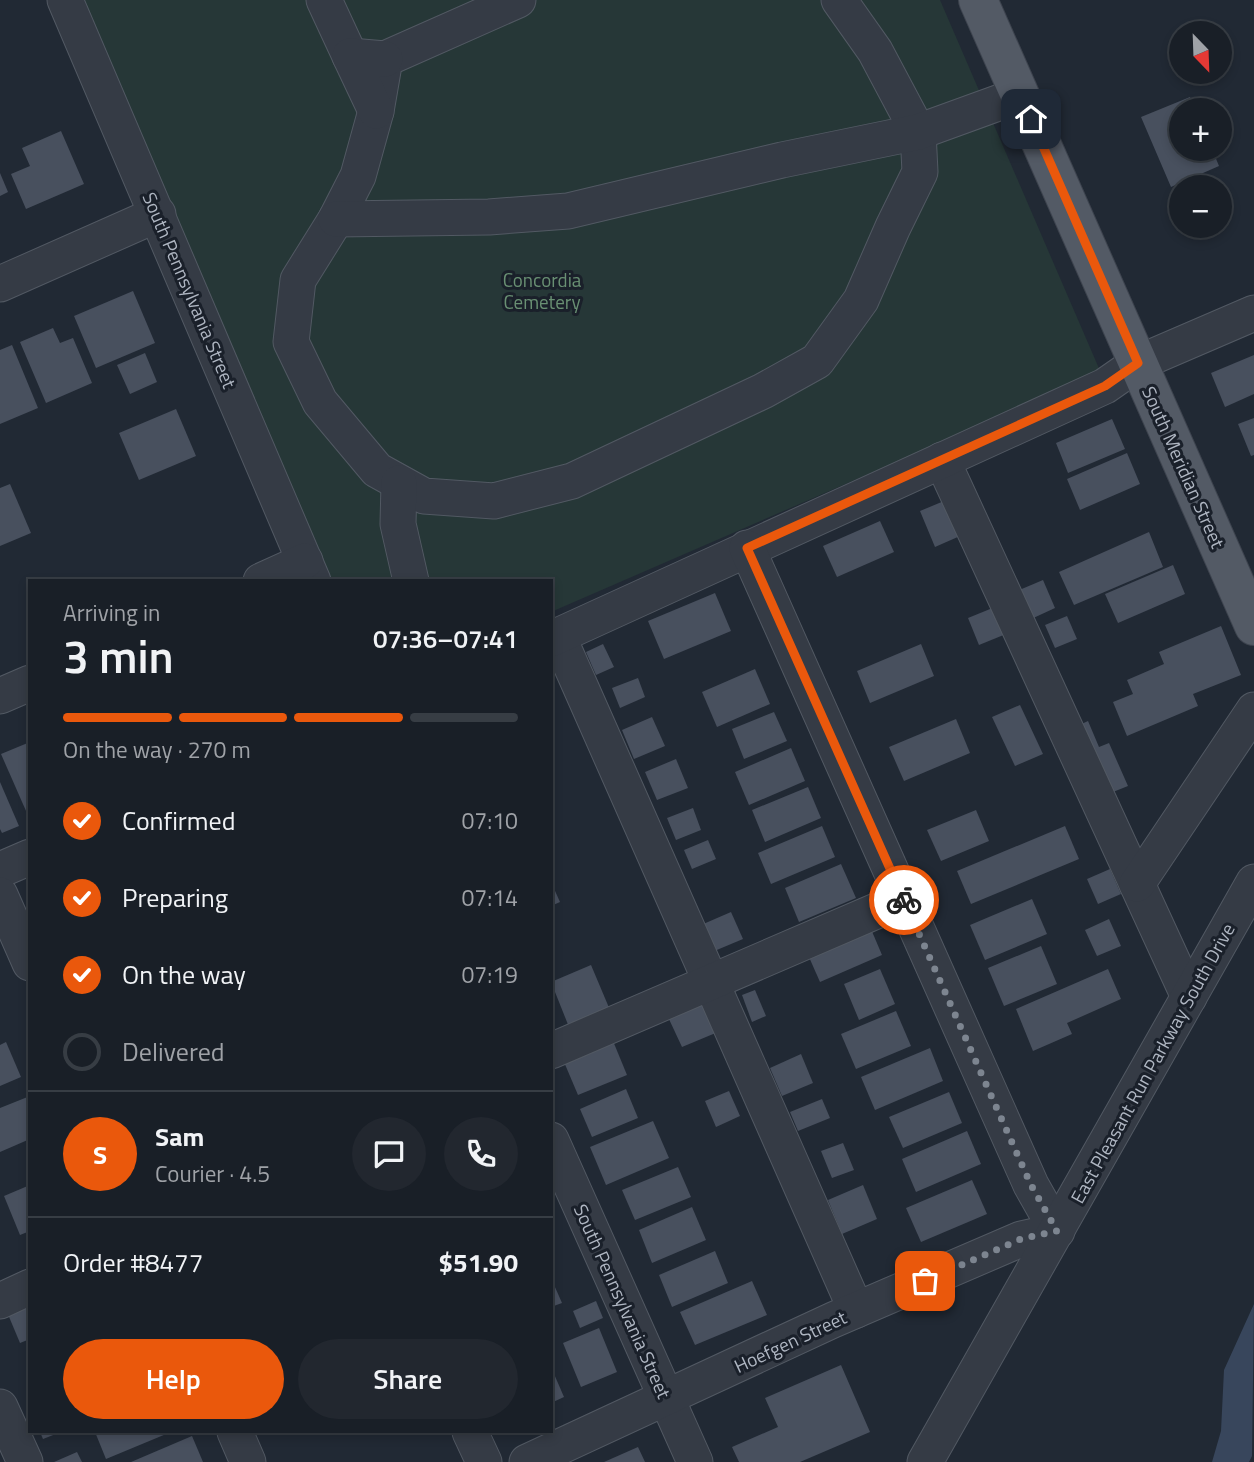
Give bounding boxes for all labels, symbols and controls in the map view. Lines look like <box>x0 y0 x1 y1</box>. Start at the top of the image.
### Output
north arrow <box>1169 21 1232 84</box>
map controls <box>1169 21 1232 238</box>
pin <box>1001 89 1061 149</box>
button: + <box>1169 98 1232 161</box>
icon: home <box>1012 100 1050 138</box>
button: − <box>1169 175 1232 238</box>
street label: South Pennsylvania Street <box>136 187 245 393</box>
park label: Concordia Cemetery <box>503 265 582 316</box>
street label: South Meridian Street <box>1135 381 1233 553</box>
text: Arriving in <box>63 595 160 630</box>
text: 07:36–07:41 <box>373 619 518 658</box>
text: 3 min <box>63 621 174 691</box>
text: On the way · 270 m <box>63 732 251 767</box>
text: Confirmed <box>122 801 236 840</box>
icon: check <box>63 802 101 840</box>
text: 07:10 <box>461 803 518 838</box>
courier <box>869 865 939 935</box>
text: Preparing <box>122 878 228 917</box>
icon: check <box>63 879 101 917</box>
text: 07:14 <box>461 880 518 915</box>
icon: bike <box>885 881 923 919</box>
street label: East Pleasant Run Parkway South Drive <box>1063 918 1241 1208</box>
text: On the way <box>122 955 246 994</box>
icon: check <box>63 956 101 994</box>
text: 07:19 <box>461 957 518 992</box>
text: Delivered <box>122 1032 225 1071</box>
text: Sam <box>155 1117 204 1156</box>
button: chat <box>352 1117 426 1191</box>
button: phone <box>444 1117 518 1191</box>
text: S <box>93 1135 107 1174</box>
text: Courier · 4.5 <box>155 1156 270 1191</box>
street label: South Pennsylvania Street <box>567 1199 679 1403</box>
text: Order #8477 <box>63 1243 203 1282</box>
text: $51.90 <box>439 1243 518 1282</box>
pin <box>895 1251 955 1311</box>
icon: bag <box>906 1262 944 1300</box>
street label: Hoefgen Street <box>729 1302 851 1380</box>
button: Help <box>63 1339 284 1419</box>
button: Share <box>298 1339 518 1419</box>

